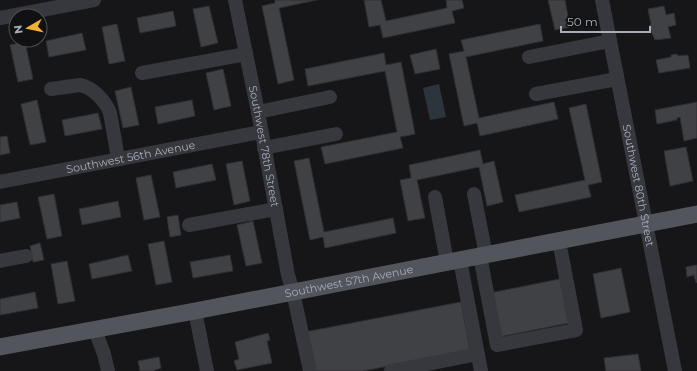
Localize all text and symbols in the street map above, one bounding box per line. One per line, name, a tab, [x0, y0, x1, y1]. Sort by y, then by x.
north arrow	[8, 8, 48, 48]
scale bar	[561, 8, 650, 34]
text: 50 m	[567, 14, 598, 29]
text: N	[11, 24, 26, 35]
street label: Southwest 78th Street	[246, 84, 282, 208]
street label: Southwest 80th Street	[620, 123, 657, 248]
street label: Southwest 56th Avenue	[65, 138, 197, 176]
street label: Southwest 57th Avenue	[283, 262, 415, 301]

